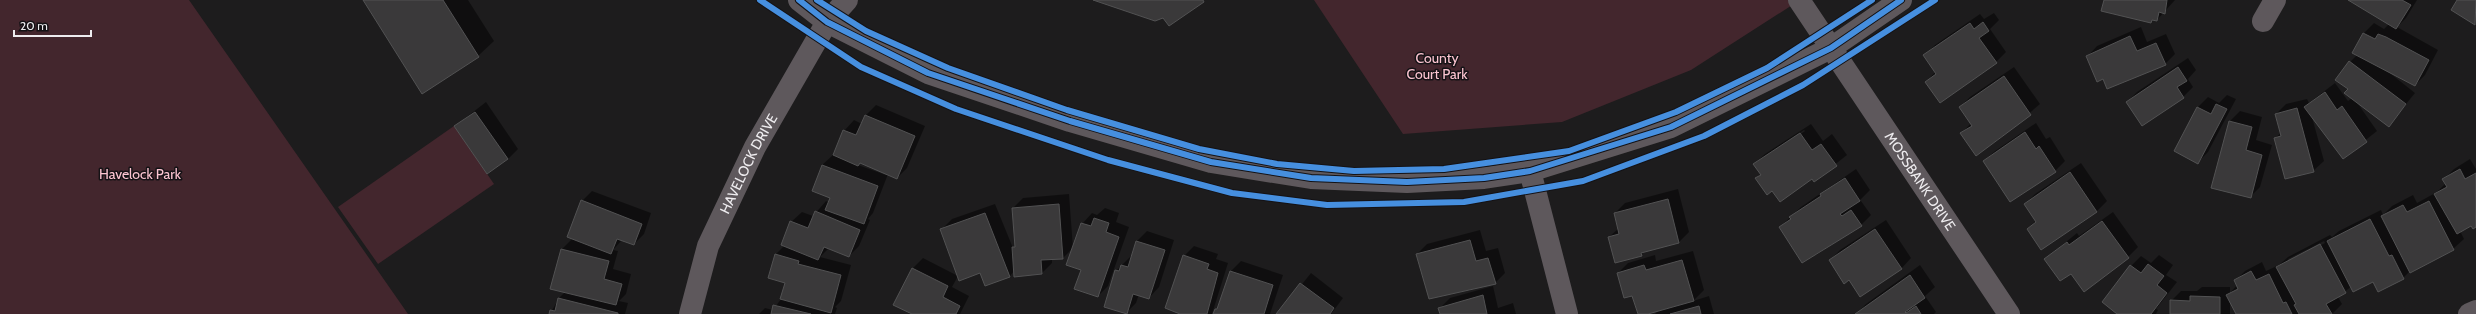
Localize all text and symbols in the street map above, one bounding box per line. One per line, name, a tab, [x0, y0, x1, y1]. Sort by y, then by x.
scale bar	[14, 12, 91, 38]
text: 20 m	[20, 18, 48, 33]
park label: County Court Park	[1407, 49, 1468, 83]
street label: HAVELOCK DRIVE	[716, 110, 781, 217]
street label: MOSSBANK DRIVE	[1881, 128, 1960, 234]
park label: Havelock Park	[99, 165, 182, 183]

